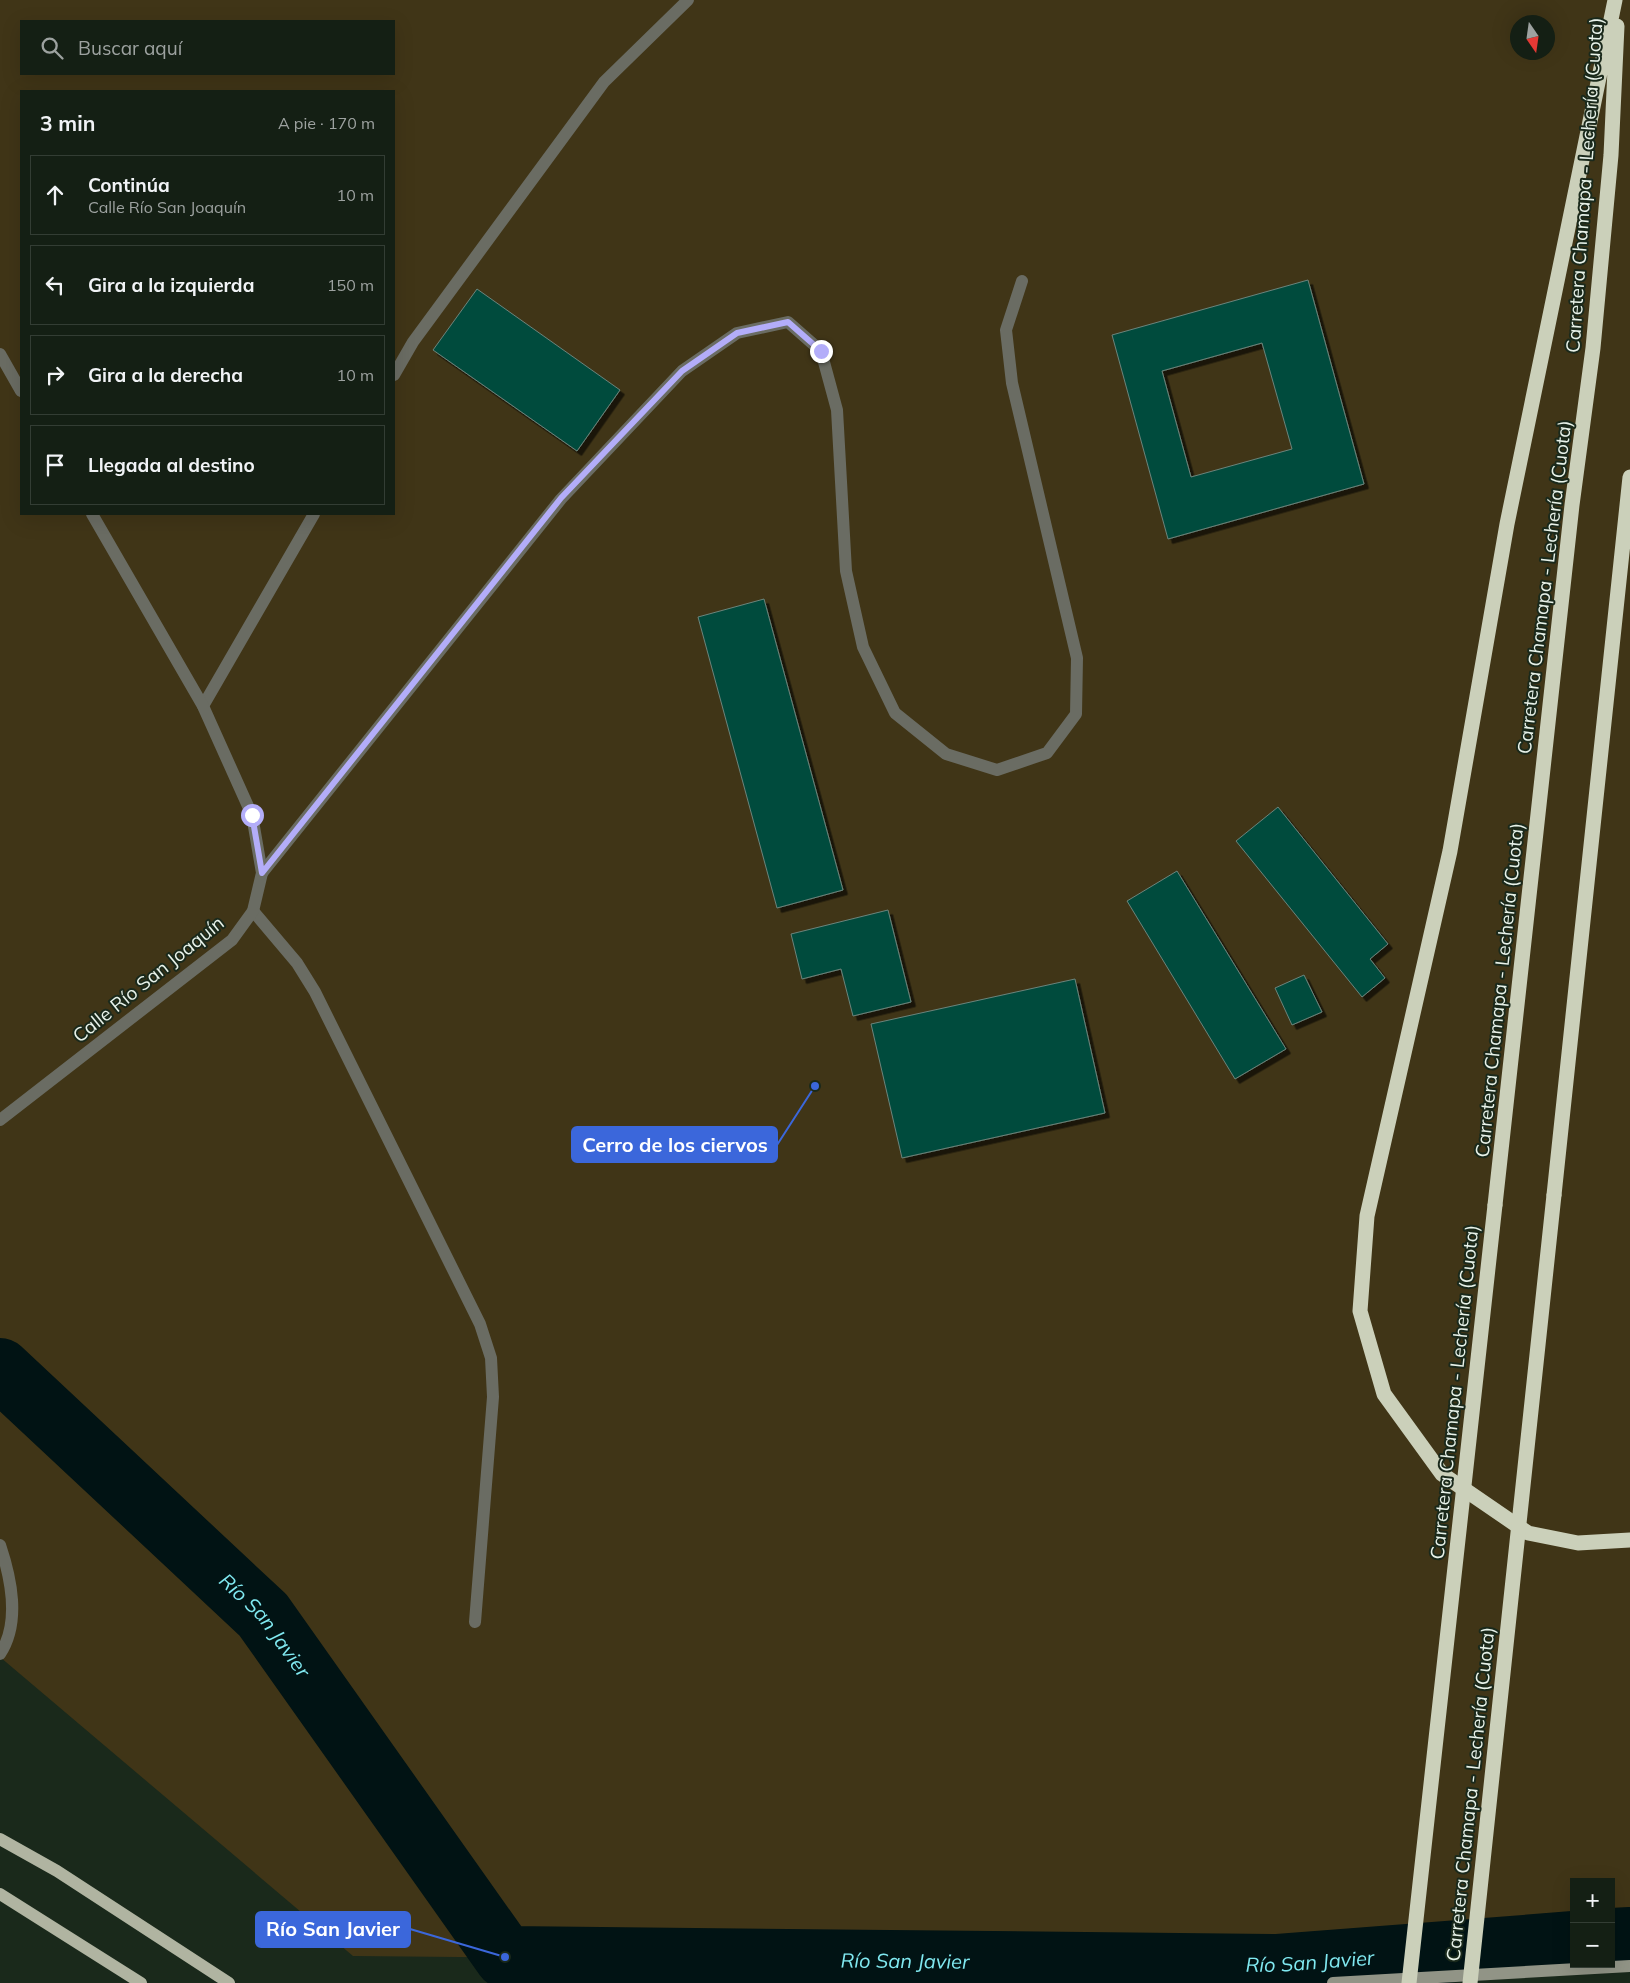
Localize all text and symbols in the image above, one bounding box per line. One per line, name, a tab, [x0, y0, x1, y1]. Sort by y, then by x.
north arrow	[1510, 15, 1555, 60]
street label: Carretera Chamapa - Lechería (Cuota)	[1560, 16, 1608, 354]
search box	[20, 20, 395, 75]
icon: search	[38, 34, 66, 62]
text: Buscar aquí	[78, 36, 182, 60]
text: 3 min	[40, 110, 95, 136]
text: A pie · 170 m	[278, 113, 375, 133]
text: Continúa	[88, 173, 170, 197]
icon: ahead	[41, 181, 69, 209]
text: 10 m	[337, 185, 374, 205]
text: Calle Río San Joaquín	[88, 197, 246, 217]
icon: left	[41, 271, 69, 299]
text: Gira a la izquierda	[88, 273, 254, 297]
text: 150 m	[327, 275, 374, 295]
route end	[810, 340, 833, 363]
icon: right	[41, 361, 69, 389]
text: Gira a la derecha	[88, 363, 243, 387]
text: 10 m	[337, 365, 374, 385]
street label: Carretera Chamapa - Lechería (Cuota)	[1512, 419, 1576, 755]
icon: arrive	[41, 451, 69, 479]
text: Llegada al destino	[88, 453, 255, 477]
route start	[241, 804, 264, 827]
street label: Carretera Chamapa - Lechería (Cuota)	[1469, 822, 1529, 1158]
street label: Calle Río San Joaquín	[67, 911, 229, 1047]
callout: Cerro de los ciervos	[572, 1127, 777, 1162]
text: Cerro de los ciervos	[582, 1132, 768, 1157]
street label: Carretera Chamapa - Lechería (Cuota)	[1424, 1224, 1484, 1560]
water label: Río San Javier	[214, 1568, 316, 1682]
street label: Carretera Chamapa - Lechería (Cuota)	[1440, 1626, 1500, 1962]
map controls	[1570, 1878, 1615, 1968]
button: +	[1570, 1878, 1615, 1923]
callout: Río San Javier	[256, 1912, 410, 1947]
text: Río San Javier	[266, 1916, 400, 1941]
button: −	[1570, 1923, 1615, 1968]
water label: Río San Javier	[1245, 1945, 1376, 1977]
water label: Río San Javier	[840, 1947, 970, 1974]

